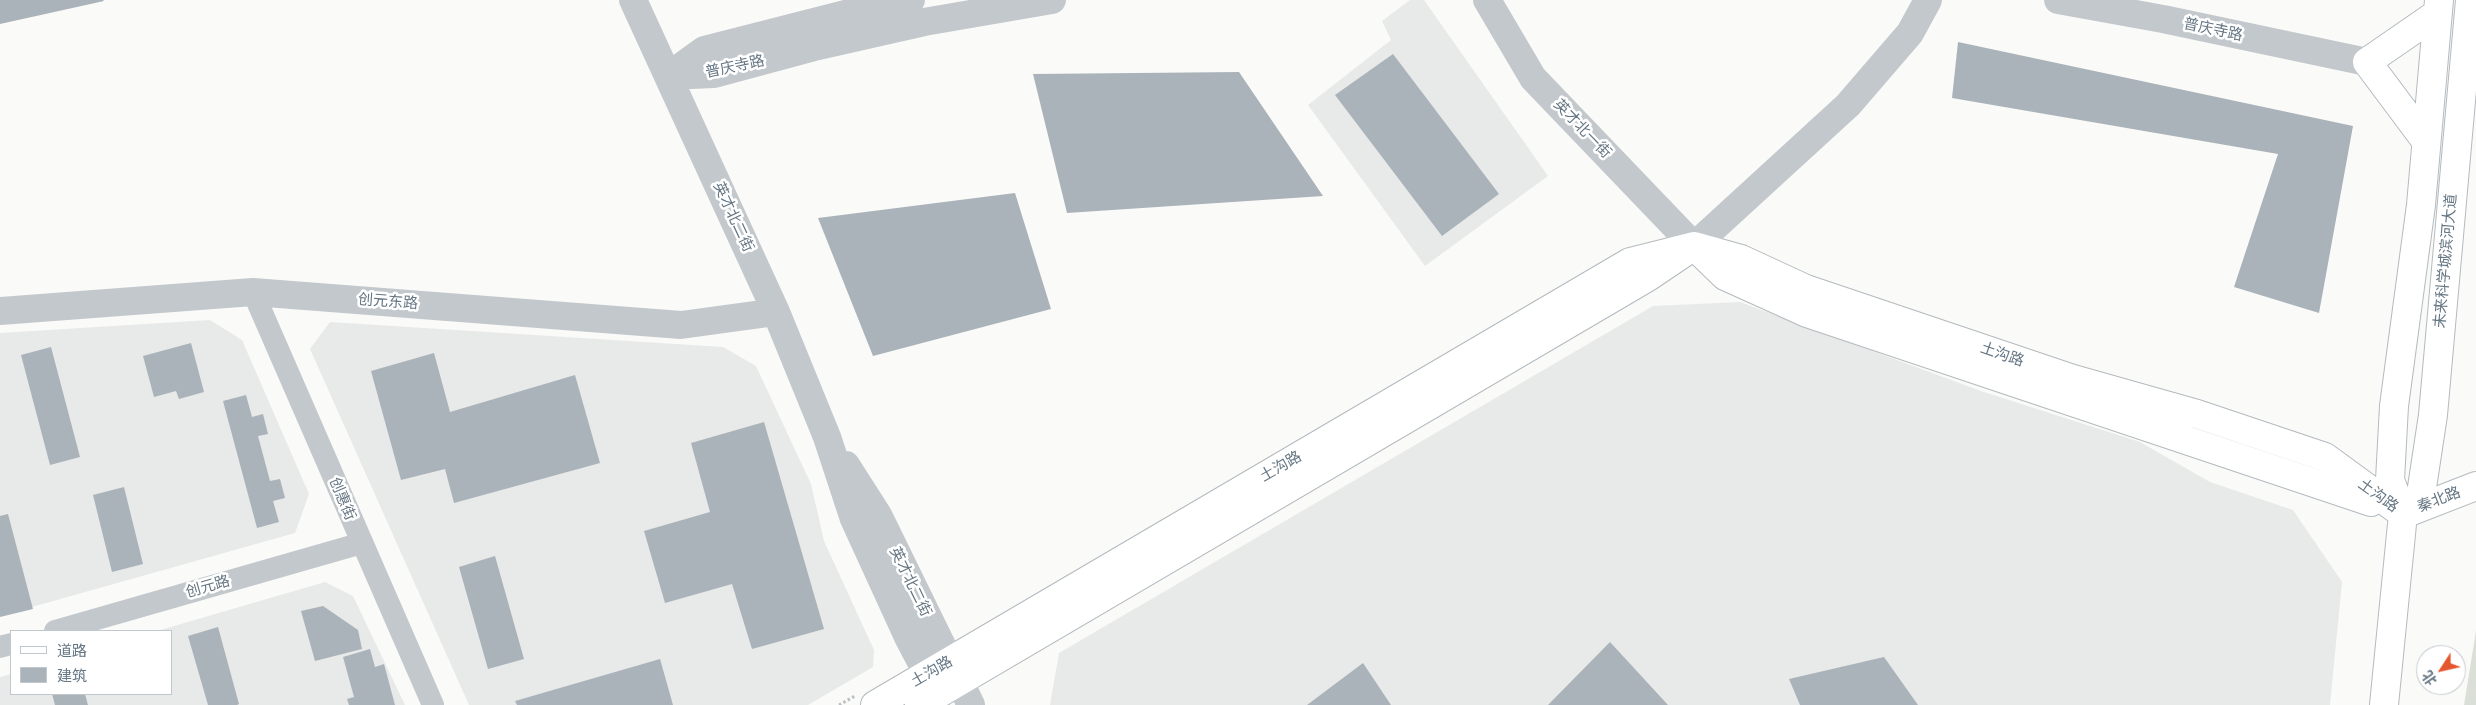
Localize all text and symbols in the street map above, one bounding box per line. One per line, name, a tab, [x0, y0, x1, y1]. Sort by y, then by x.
street label: 普庆寺路	[2182, 15, 2244, 45]
street label: 普庆寺路	[704, 52, 766, 82]
street label: 英才北一街	[1549, 96, 1615, 162]
street label: 英才北二街	[709, 179, 757, 255]
street label: 未来科学城滨河大道	[2431, 193, 2461, 329]
street label: 创元东路	[357, 291, 419, 313]
street label: 土沟路	[1978, 339, 2026, 371]
street label: 土沟路	[1257, 448, 1305, 486]
street label: 创惠街	[325, 475, 359, 523]
street label: 土沟路	[2355, 475, 2401, 517]
street label: 秦北路	[2415, 484, 2463, 516]
street label: 英才北二街	[885, 544, 935, 620]
street label: 创元路	[184, 572, 232, 602]
legend	[10, 630, 172, 695]
text: 道路	[57, 642, 87, 659]
north arrow	[2416, 645, 2466, 695]
street label: 土沟路	[908, 653, 956, 691]
text: 建筑	[57, 667, 87, 684]
text: 北	[2419, 668, 2440, 688]

